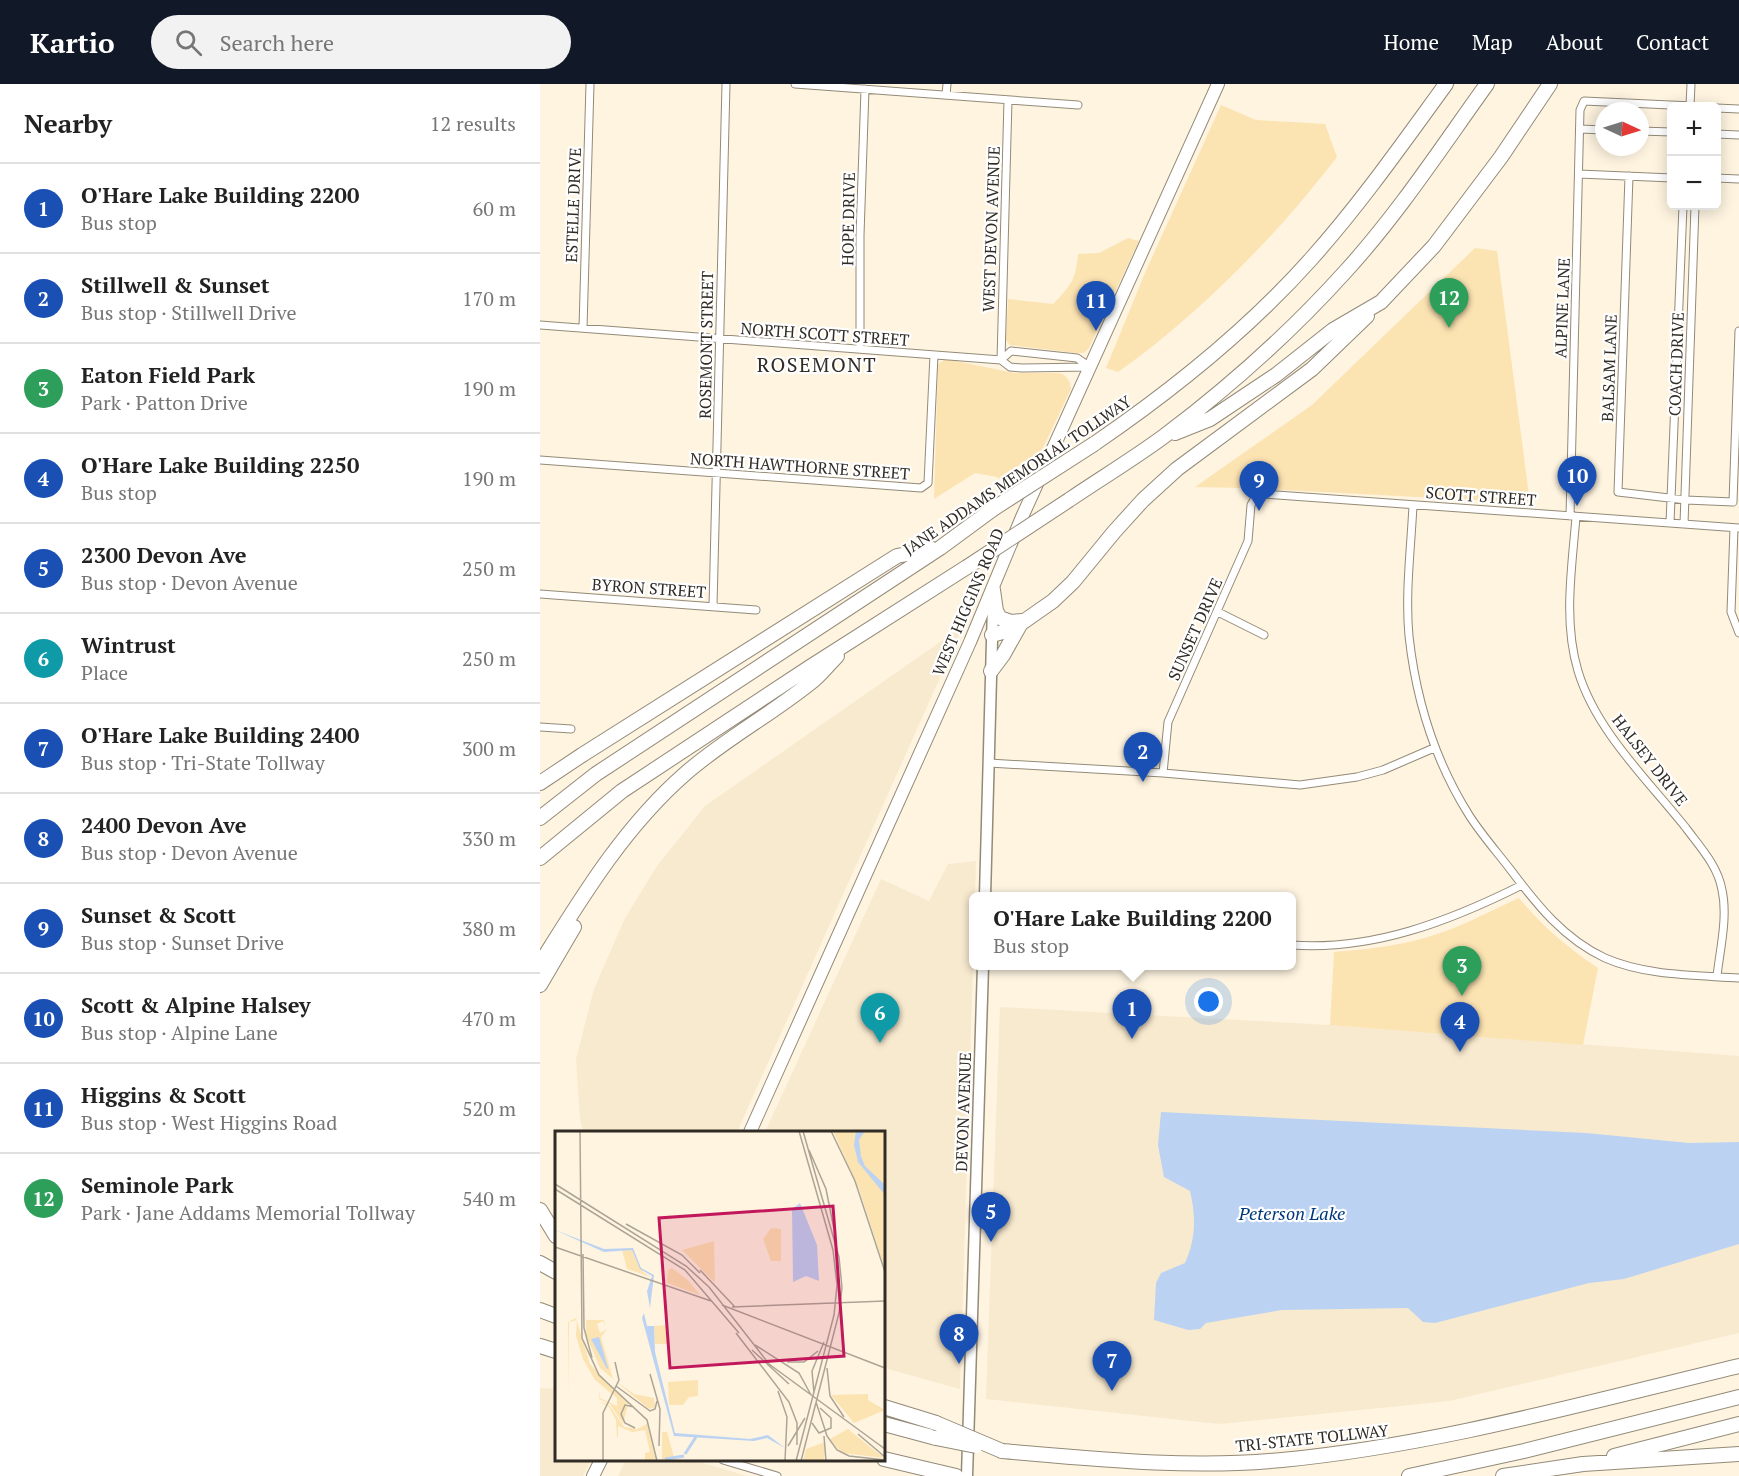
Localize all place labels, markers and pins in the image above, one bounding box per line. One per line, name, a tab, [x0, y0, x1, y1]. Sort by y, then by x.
pin: 12	[1430, 278, 1468, 328]
pin: 11	[1076, 282, 1116, 331]
pin: 10	[1558, 456, 1596, 506]
pin: 9	[1240, 462, 1278, 511]
pin: 2	[1124, 732, 1162, 782]
pin: 3	[1442, 946, 1482, 996]
pin: 1	[1112, 990, 1152, 1039]
pin: 6	[860, 994, 900, 1043]
pin: 4	[1440, 1002, 1480, 1052]
pin: 5	[972, 1192, 1010, 1242]
pin: 8	[940, 1314, 978, 1364]
pin: 7	[1092, 1342, 1132, 1391]

